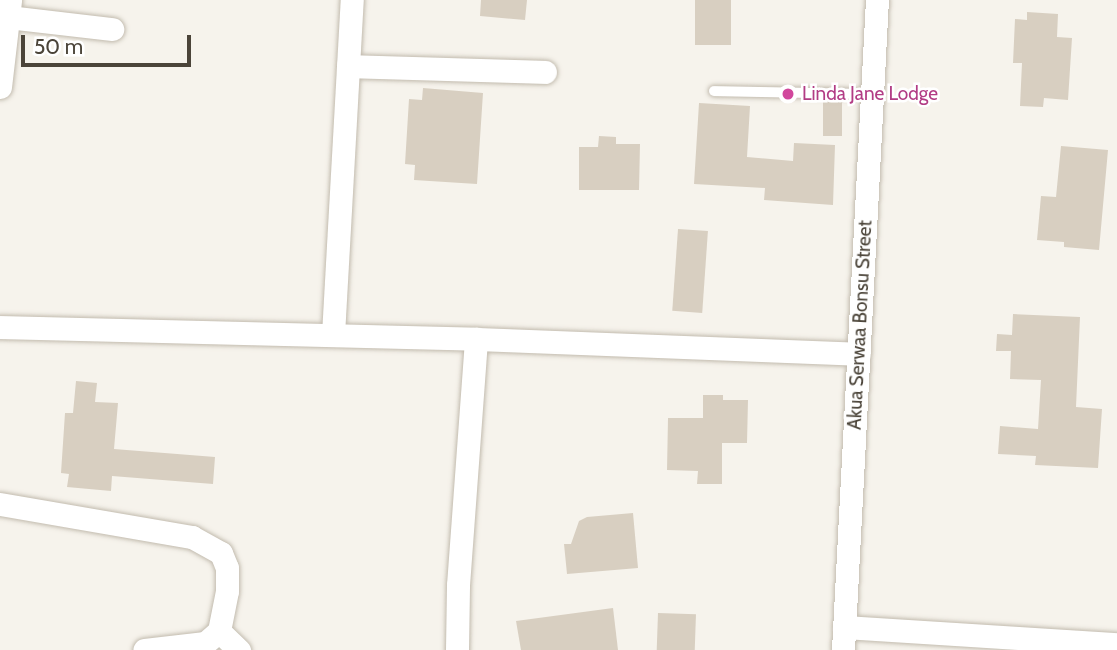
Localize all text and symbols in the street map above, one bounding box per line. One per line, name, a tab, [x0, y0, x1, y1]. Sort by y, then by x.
scale bar	[24, 21, 194, 65]
text: 50 m	[34, 34, 83, 59]
place label: Linda Jane Lodge	[802, 83, 938, 105]
marker: Linda Jane Lodge	[780, 86, 796, 102]
street label: Akua Serwaa Bonsu Street	[843, 220, 877, 430]

